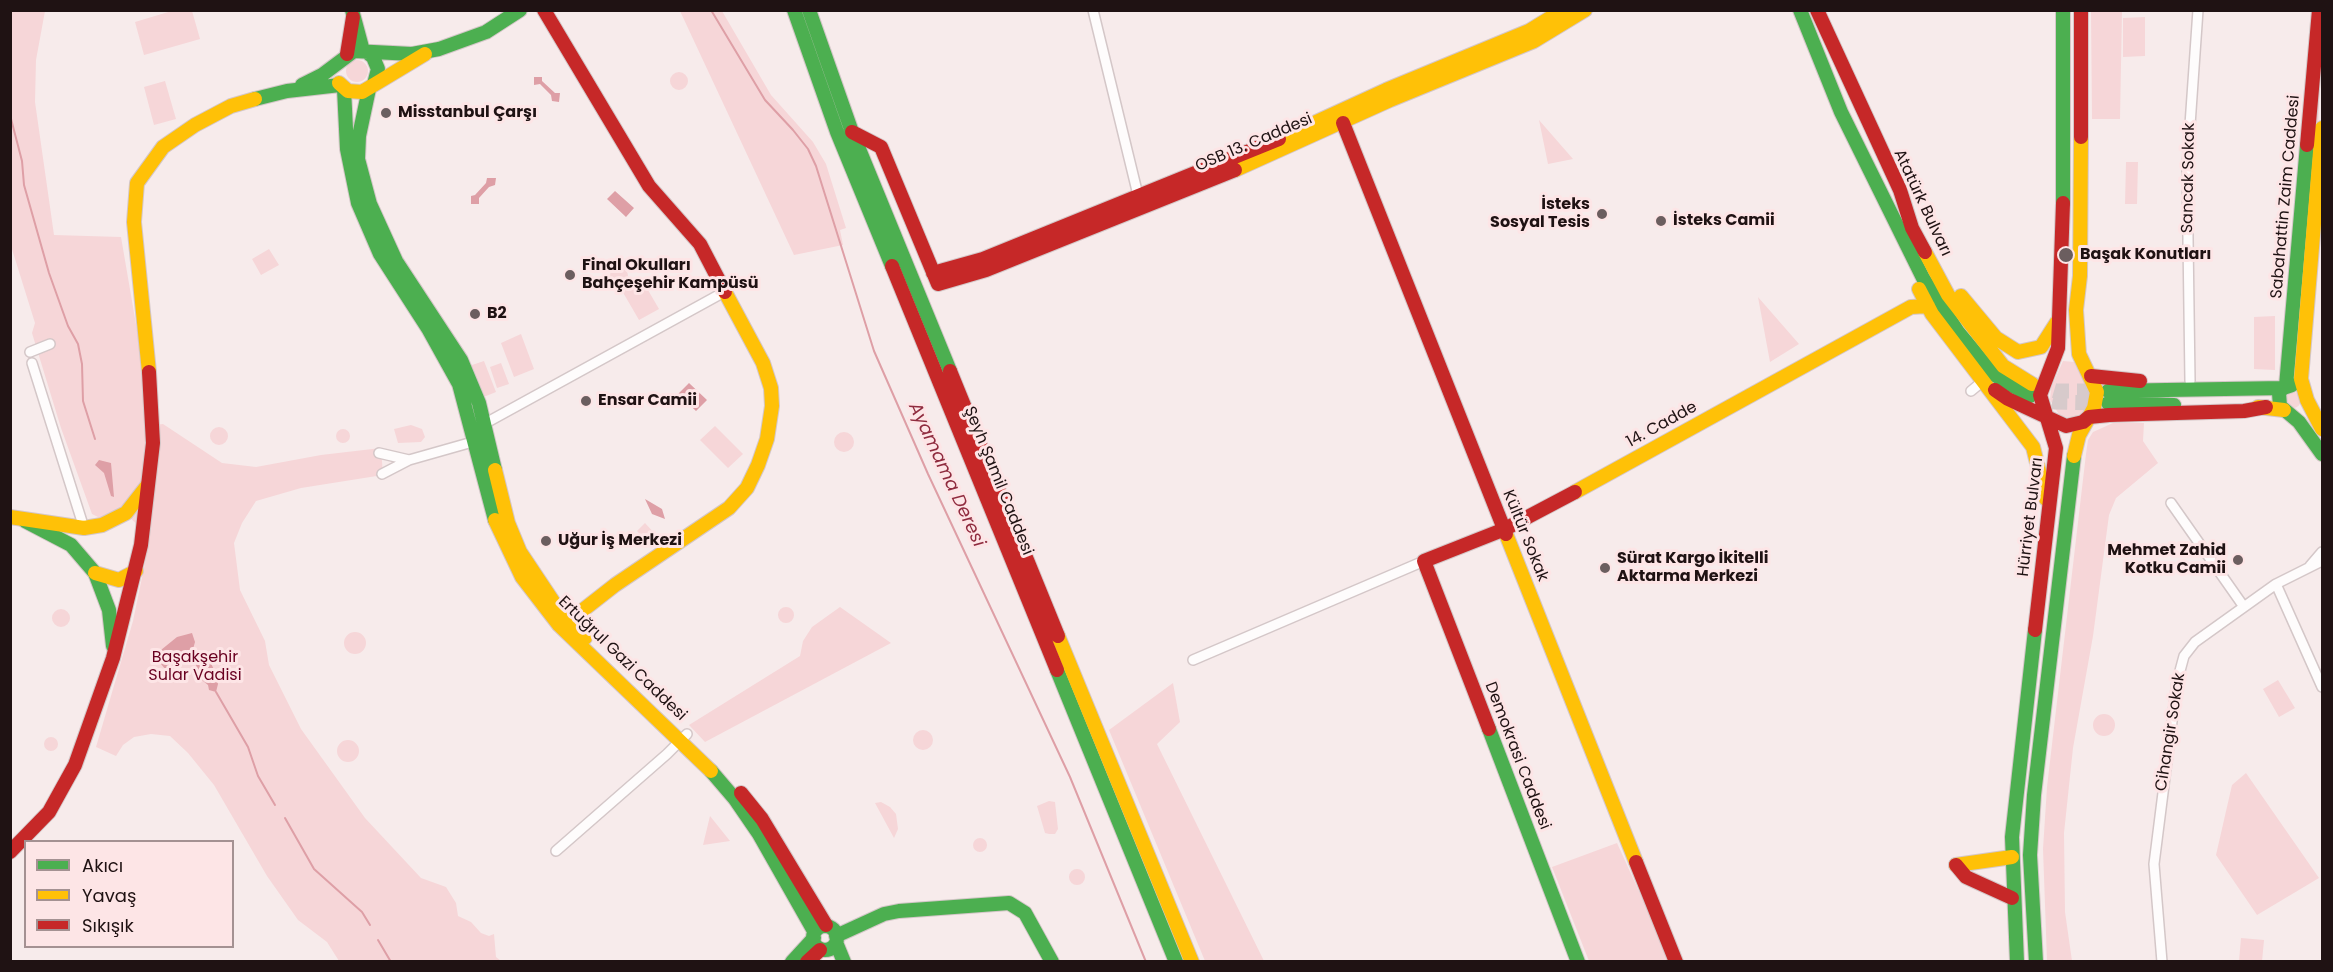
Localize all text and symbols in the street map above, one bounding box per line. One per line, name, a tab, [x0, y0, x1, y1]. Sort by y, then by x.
street label: Sabahattin Zaim Caddesi	[2268, 94, 2304, 300]
place label: Misstanbul Çarşı	[398, 103, 537, 123]
marker: Misstanbul Çarşı	[379, 106, 393, 120]
street label: OSB 13. Caddesi	[1193, 110, 1315, 176]
street label: Sancak Sokak	[2178, 123, 2200, 233]
street label: Atatürk Bulvarı	[1889, 147, 1955, 259]
place label: İsteks Sosyal Tesis	[1490, 195, 1590, 233]
marker: İsteks Sosyal Tesis	[1595, 207, 1609, 221]
place label: İsteks Camii	[1673, 211, 1775, 231]
marker: İsteks Camii	[1654, 214, 1668, 228]
place label: Başak Konutları	[2080, 245, 2211, 265]
marker: Başak Konutları	[2057, 246, 2075, 264]
place label: Final Okulları Bahçeşehir Kampüsü	[582, 256, 759, 294]
marker: Final Okulları Bahçeşehir Kampüsü	[563, 268, 577, 282]
place label: B2	[487, 304, 507, 324]
marker: B2	[468, 307, 482, 321]
place label: Ensar Camii	[598, 391, 697, 411]
marker: Ensar Camii	[579, 394, 593, 408]
street label: 14. Cadde	[1623, 398, 1701, 452]
water label: Ayamama Deresi	[903, 399, 989, 551]
street label: Şeyh Şamil Caddesi	[959, 404, 1037, 558]
street label: Hürriyet Bulvarı	[2014, 456, 2048, 578]
street label: Kültür Sokak	[1498, 487, 1552, 585]
place label: Uğur İş Merkezi	[558, 531, 682, 551]
marker: Uğur İş Merkezi	[539, 534, 553, 548]
place label: Mehmet Zahid Kotku Camii	[2107, 541, 2226, 579]
place label: Sürat Kargo İkitelli Aktarma Merkezi	[1617, 549, 1768, 587]
marker: Mehmet Zahid Kotku Camii	[2231, 553, 2245, 567]
marker: Sürat Kargo İkitelli Aktarma Merkezi	[1598, 561, 1612, 575]
street label: Ertuğrul Gazi Caddesi	[554, 593, 690, 725]
park label: Başakşehir Sular Vadisi	[148, 648, 242, 686]
street label: Cihangir Sokak	[2152, 671, 2190, 793]
street label: Demokrasi Caddesi	[1480, 679, 1554, 833]
legend	[24, 840, 234, 948]
text: Akıcı	[82, 853, 123, 878]
text: Yavaş	[82, 883, 136, 908]
text: Sıkışık	[82, 913, 134, 938]

